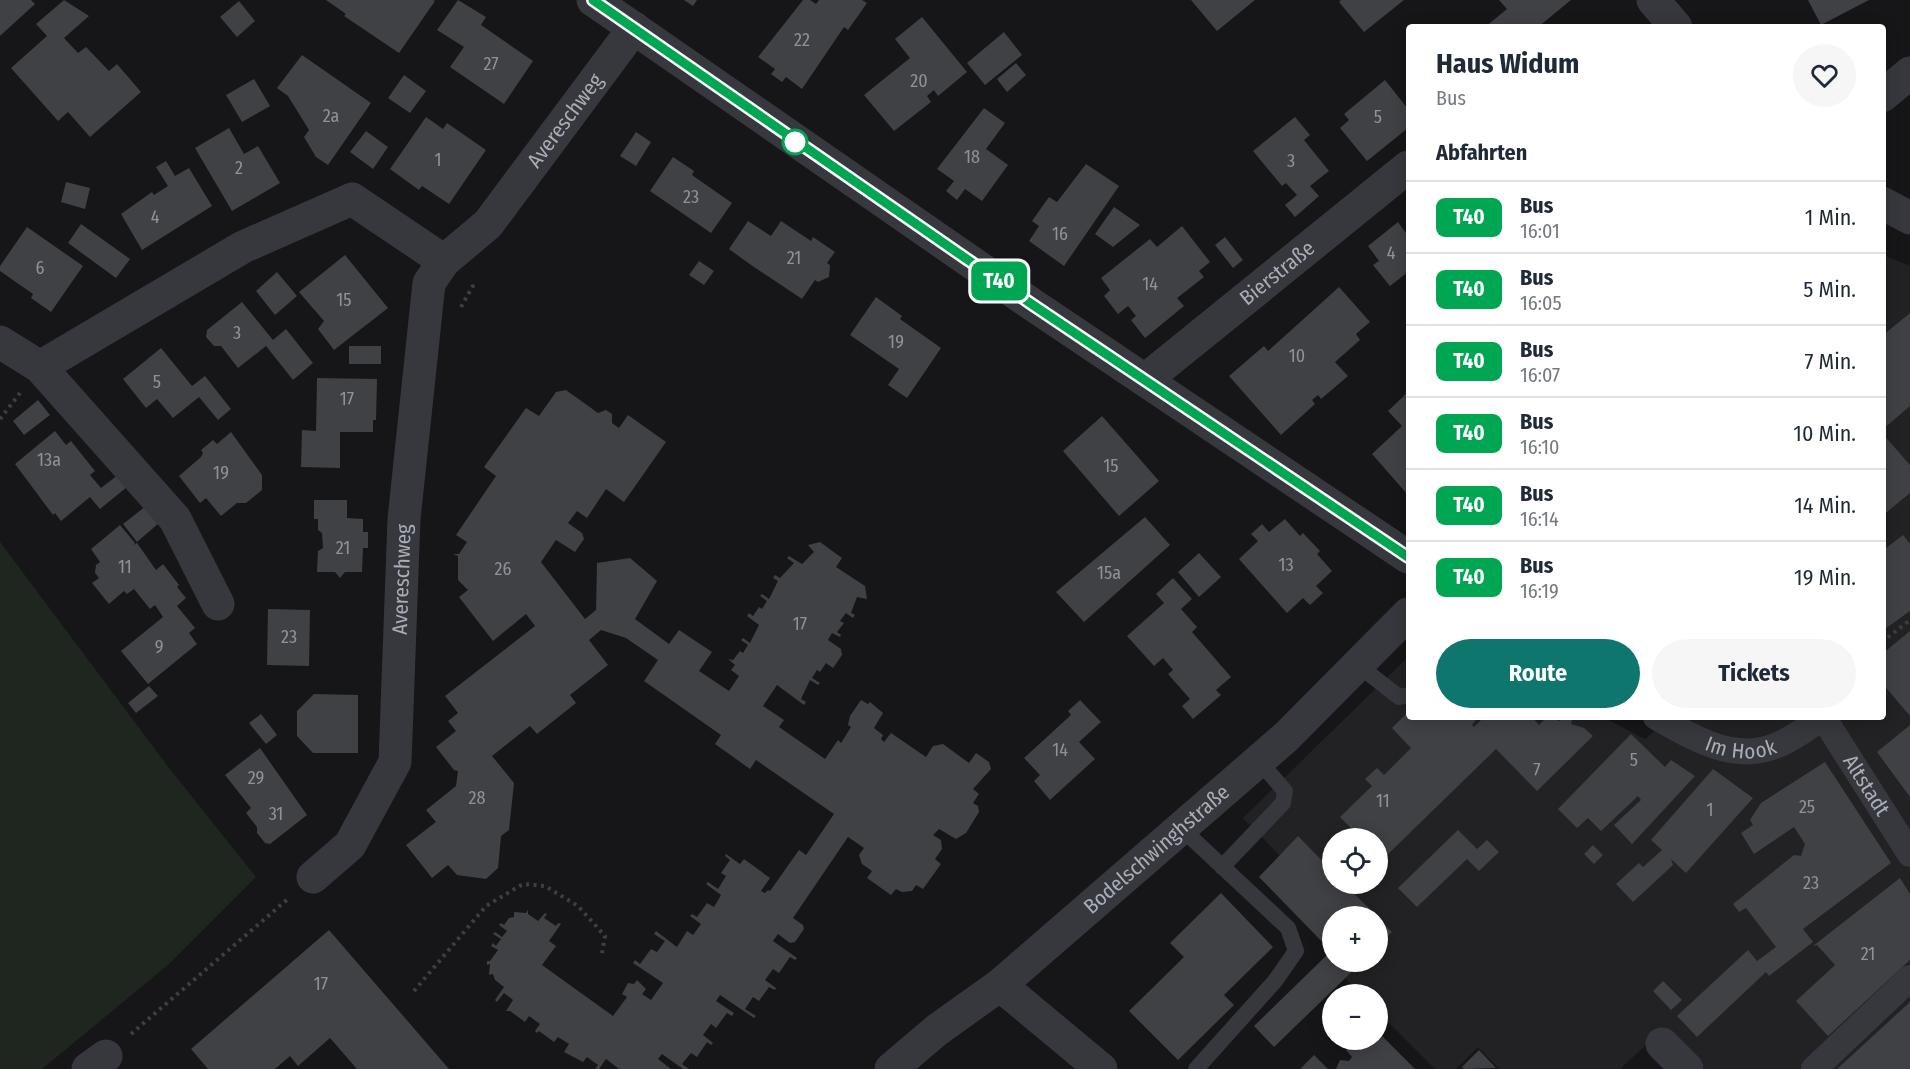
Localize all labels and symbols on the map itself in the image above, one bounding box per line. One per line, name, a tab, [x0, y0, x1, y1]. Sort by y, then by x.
house number: 22	[794, 29, 810, 51]
house number: 27	[483, 53, 499, 75]
street label: Avereschweg	[522, 68, 609, 173]
house number: 20	[910, 70, 928, 92]
house number: 2a	[323, 105, 339, 127]
house number: 5	[1374, 106, 1382, 128]
unlabelled marker	[782, 129, 808, 155]
house number: 18	[964, 146, 980, 168]
house number: 1	[434, 149, 442, 171]
house number: 3	[1287, 150, 1295, 172]
house number: 2	[235, 157, 243, 179]
house number: 23	[683, 186, 699, 208]
house number: 4	[151, 206, 160, 228]
house number: 16	[1052, 223, 1068, 245]
street label: Bierstraße	[1234, 235, 1320, 311]
house number: 4	[1387, 242, 1396, 264]
house number: 21	[787, 247, 801, 269]
house number: 6	[36, 257, 45, 279]
line badge: T40	[964, 262, 1034, 300]
house number: 14	[1142, 273, 1158, 295]
house number: 15	[336, 289, 352, 311]
house number: 3	[233, 322, 241, 344]
house number: 19	[888, 331, 904, 353]
house number: 10	[1289, 345, 1305, 367]
house number: 5	[153, 371, 161, 393]
house number: 17	[340, 388, 354, 410]
house number: 13a	[37, 449, 61, 471]
house number: 15	[1103, 455, 1119, 477]
house number: 19	[213, 462, 229, 484]
street label: Avereschweg	[387, 523, 417, 635]
house number: 21	[336, 537, 350, 559]
house number: 13	[1278, 554, 1294, 576]
house number: 11	[118, 556, 132, 578]
house number: 26	[495, 558, 512, 580]
house number: 15a	[1097, 562, 1121, 584]
house number: 17	[793, 613, 807, 635]
house number: 23	[281, 626, 297, 648]
house number: 9	[155, 636, 163, 658]
street label: Im Hook	[1702, 731, 1780, 765]
house number: 14	[1052, 739, 1068, 761]
house number: 5	[1630, 749, 1638, 771]
street label: Altstadt	[1837, 750, 1896, 821]
house number: 7	[1533, 759, 1541, 781]
house number: 29	[248, 767, 264, 789]
street label: Bodelschwinghstraße	[1078, 779, 1235, 919]
house number: 28	[469, 787, 485, 809]
house number: 11	[1376, 790, 1390, 812]
house number: 25	[1799, 796, 1815, 818]
house number: 1	[1706, 799, 1714, 821]
house number: 31	[269, 803, 283, 825]
house number: 23	[1803, 872, 1819, 894]
house number: 21	[1861, 943, 1875, 965]
house number: 17	[314, 973, 328, 995]

